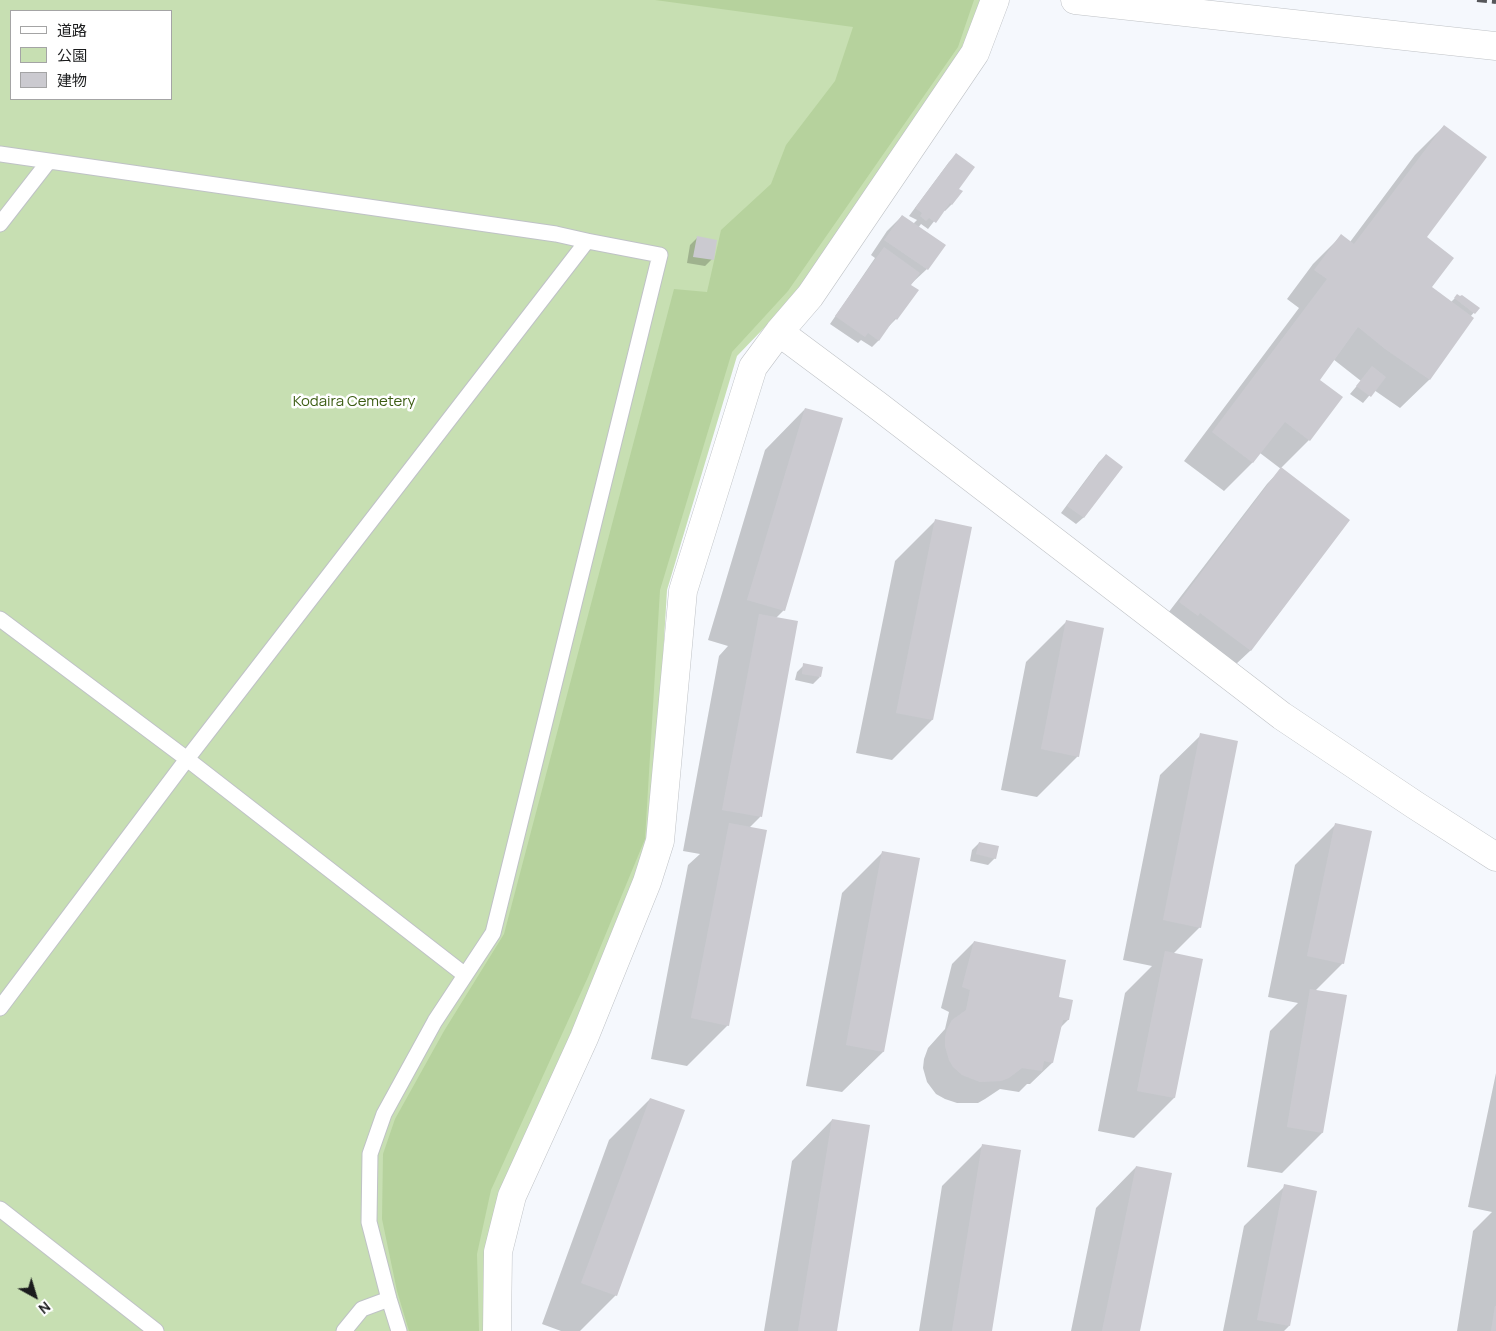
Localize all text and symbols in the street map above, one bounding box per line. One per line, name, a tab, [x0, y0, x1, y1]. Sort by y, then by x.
legend	[10, 10, 172, 100]
text: 道路	[57, 20, 87, 41]
text: 公園	[57, 45, 87, 66]
text: 建物	[57, 70, 87, 91]
park label: Kodaira Cemetery	[293, 393, 415, 411]
north arrow	[10, 1271, 60, 1321]
text: N	[35, 1297, 55, 1319]

